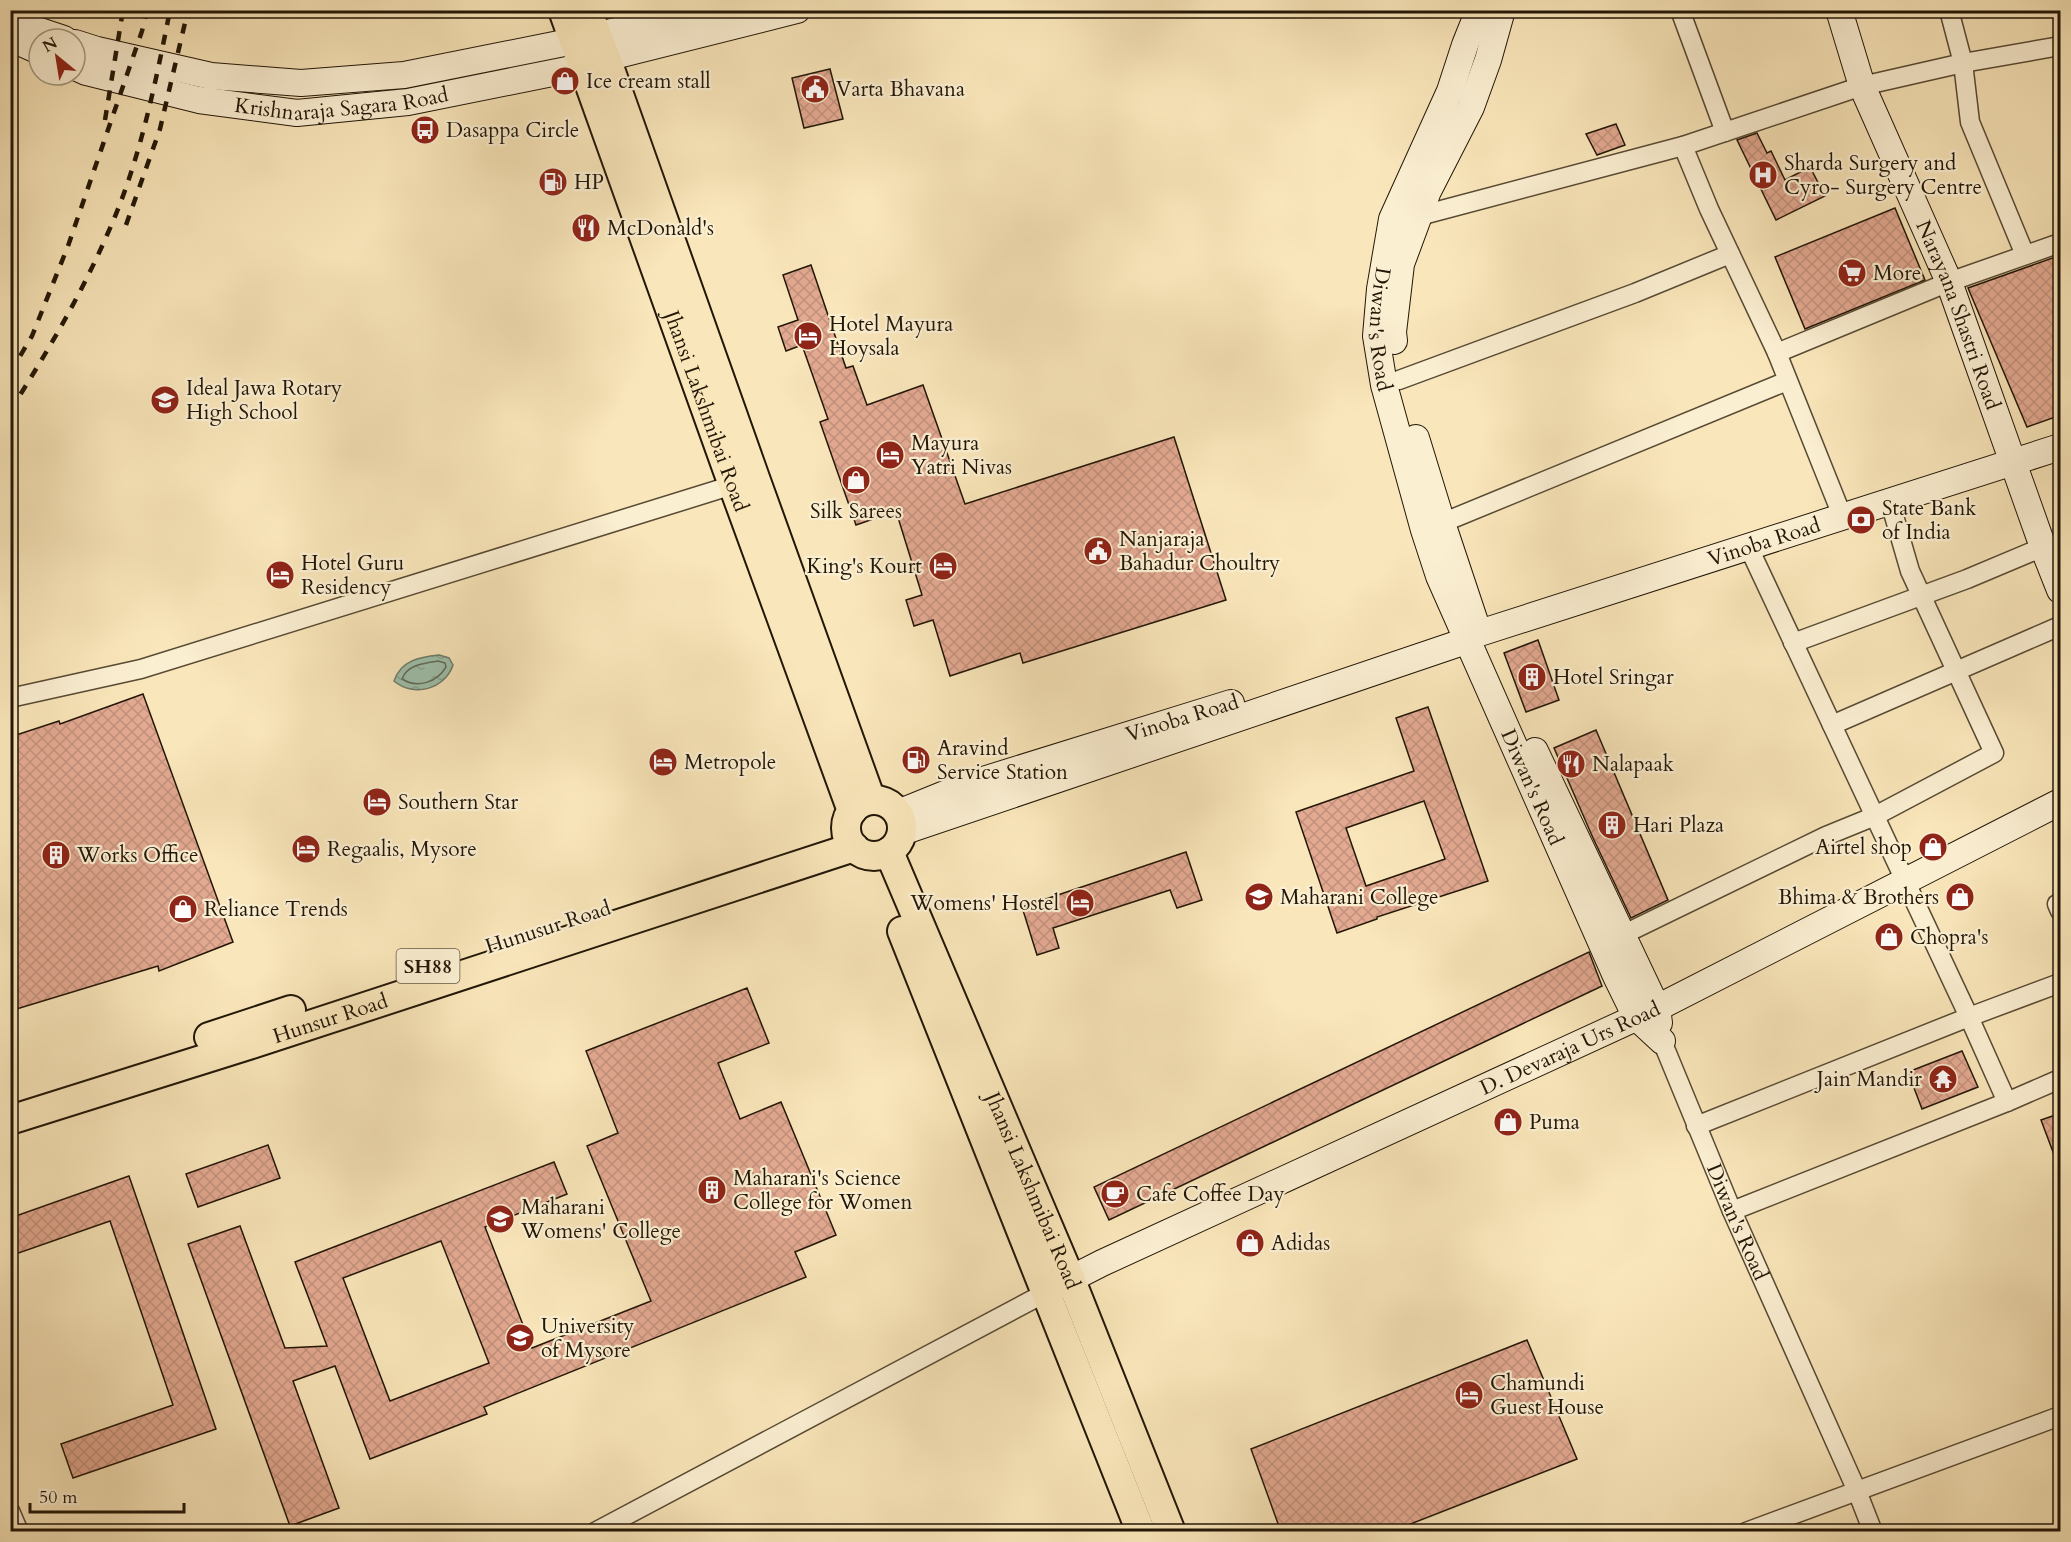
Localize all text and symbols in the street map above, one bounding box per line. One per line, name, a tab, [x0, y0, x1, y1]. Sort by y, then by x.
north arrow	[27, 27, 87, 87]
text: N	[38, 32, 62, 58]
shop icon: Ice cream stall	[549, 65, 581, 97]
place label: Ice cream stall	[586, 67, 711, 96]
public building icon: Varta Bhavana	[799, 73, 831, 105]
place label: Varta Bhavana	[836, 75, 965, 104]
street label: Krishnaraja Sagara Road	[233, 80, 451, 128]
bus stop icon: Dasappa Circle	[409, 114, 441, 146]
place label: Dasappa Circle	[446, 116, 579, 145]
place label: Sharda Surgery and Cyro- Surgery Centre	[1784, 149, 1982, 202]
hospital icon: Sharda Surgery and Cyro- Surgery Centre	[1747, 159, 1779, 191]
fuel station icon: HP	[537, 166, 569, 198]
place label: HP	[574, 168, 604, 197]
restaurant icon: McDonald's	[570, 212, 602, 244]
place label: McDonald's	[607, 214, 714, 243]
street label: Narayana Shastri Road	[1908, 216, 2007, 414]
supermarket icon: More	[1836, 257, 1868, 289]
place label: More	[1873, 259, 1921, 288]
street label: Diwan's Road	[1361, 265, 1399, 395]
street label: Jhansi Lakshmibai Road	[656, 304, 756, 516]
place label: Hotel Mayura Hoysala	[829, 310, 953, 363]
hotel icon: Hotel Mayura Hoysala	[792, 320, 824, 352]
place label: Ideal Jawa Rotary High School	[186, 374, 342, 427]
school or university icon: Ideal Jawa Rotary High School	[149, 384, 181, 416]
place label: Mayura Yatri Nivas	[911, 429, 1012, 482]
hotel icon: Mayura Yatri Nivas	[874, 439, 906, 471]
shop icon: Silk Sarees	[840, 464, 872, 496]
place label: State Bank of India	[1882, 494, 1977, 547]
place label: Silk Sarees	[810, 497, 902, 526]
bank icon: State Bank of India	[1845, 504, 1877, 536]
street label: Vinoba Road	[1704, 511, 1824, 574]
place label: Nanjaraja Bahadur Choultry	[1119, 525, 1280, 578]
public building icon: Nanjaraja Bahadur Choultry	[1082, 535, 1114, 567]
place label: Hotel Guru Residency	[301, 549, 404, 602]
hotel icon: King's Kourt	[927, 550, 959, 582]
place label: King's Kourt	[807, 552, 922, 581]
hotel icon: Hotel Guru Residency	[264, 559, 296, 591]
building icon: Hotel Sringar	[1516, 661, 1548, 693]
place label: Hotel Sringar	[1553, 663, 1674, 692]
street label: Vinoba Road	[1122, 688, 1242, 749]
street label: Diwan's Road	[1493, 724, 1570, 850]
place label: Aravind Service Station	[937, 734, 1068, 787]
fuel station icon: Aravind Service Station	[900, 744, 932, 776]
hotel icon: Metropole	[647, 746, 679, 778]
place label: Metropole	[684, 748, 776, 777]
restaurant icon: Nalapaak	[1555, 748, 1587, 780]
place label: Nalapaak	[1592, 750, 1675, 779]
hotel icon: Southern Star	[361, 786, 393, 818]
place label: Southern Star	[398, 788, 519, 817]
building icon: Hari Plaza	[1596, 809, 1628, 841]
place label: Hari Plaza	[1633, 811, 1724, 840]
shop icon: Airtel shop	[1917, 831, 1949, 863]
hotel icon: Regaalis, Mysore	[290, 833, 322, 865]
place label: Airtel shop	[1815, 833, 1912, 862]
place label: Regaalis, Mysore	[327, 835, 477, 864]
building icon: Works Office	[40, 839, 72, 871]
place label: Works Office	[76, 841, 199, 870]
school or university icon: Maharani College	[1243, 881, 1275, 913]
shop icon: Bhima & Brothers	[1944, 881, 1976, 913]
place label: Maharani College	[1280, 883, 1439, 912]
place label: Bhima & Brothers	[1778, 883, 1939, 912]
hotel icon: Womens' Hostel	[1064, 887, 1096, 919]
place label: Womens' Hostel	[909, 889, 1059, 918]
shop icon: Reliance Trends	[167, 893, 199, 925]
street label: Hunusur Road	[482, 894, 615, 961]
place label: Reliance Trends	[204, 895, 348, 924]
shop icon: Chopra's	[1873, 921, 1905, 953]
place label: Chopra's	[1910, 923, 1989, 952]
road number: SH88	[396, 949, 460, 983]
street label: Hunsur Road	[269, 987, 392, 1051]
street label: D. Devaraja Urs Road	[1475, 994, 1665, 1102]
temple icon: Jain Mandir	[1927, 1063, 1959, 1095]
place label: Jain Mandir	[1814, 1065, 1922, 1094]
street label: Jhansi Lakshmibai Road	[977, 1085, 1087, 1294]
shop icon: Puma	[1492, 1106, 1524, 1138]
place label: Puma	[1529, 1108, 1580, 1137]
street label: Diwan's Road	[1699, 1159, 1775, 1285]
place label: Maharani's Science College for Women	[733, 1164, 912, 1217]
building icon: Maharani's Science College for Women	[696, 1174, 728, 1206]
cafe icon: Cafe Coffee Day	[1099, 1178, 1131, 1210]
place label: Cafe Coffee Day	[1136, 1180, 1285, 1209]
place label: Maharani Womens' College	[520, 1193, 681, 1246]
school or university icon: Maharani Womens' College	[484, 1203, 516, 1235]
shop icon: Adidas	[1234, 1227, 1266, 1259]
place label: Adidas	[1271, 1229, 1330, 1258]
place label: University of Mysore	[541, 1312, 634, 1365]
school or university icon: University of Mysore	[504, 1322, 536, 1354]
place label: Chamundi Guest House	[1490, 1369, 1604, 1422]
hotel icon: Chamundi Guest House	[1453, 1379, 1485, 1411]
scale bar	[30, 1476, 184, 1514]
text: 50 m	[39, 1485, 78, 1510]

